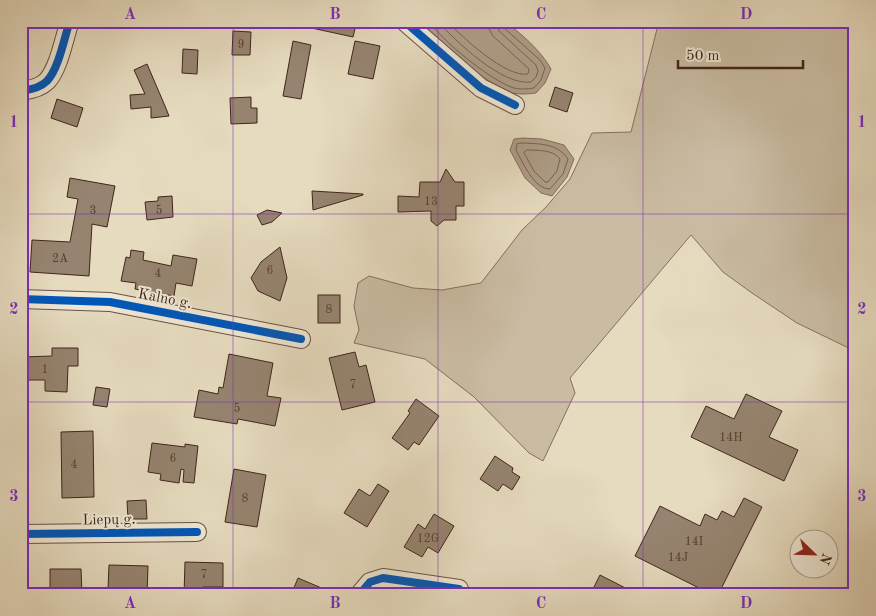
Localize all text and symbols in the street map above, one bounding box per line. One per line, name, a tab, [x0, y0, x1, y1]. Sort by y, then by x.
text: A	[124, 7, 136, 23]
text: B	[329, 7, 341, 23]
text: C	[536, 7, 546, 23]
text: D	[740, 7, 752, 23]
scale bar	[678, 38, 804, 70]
house number: 9	[238, 39, 244, 51]
text: 50 m	[686, 49, 720, 64]
text: 1	[9, 115, 19, 131]
text: 1	[857, 115, 867, 131]
house number: 13	[424, 196, 438, 208]
house number: 5	[156, 204, 163, 217]
house number: 3	[90, 205, 96, 217]
house number: 2A	[52, 253, 68, 265]
house number: 6	[267, 265, 274, 277]
house number: 4	[155, 268, 162, 280]
street label: Kalno g.	[136, 287, 193, 312]
text: 2	[9, 302, 19, 318]
text: 2	[857, 302, 867, 318]
house number: 8	[326, 304, 333, 316]
house number: 1	[42, 364, 48, 376]
house number: 7	[350, 379, 356, 391]
house number: 5	[234, 402, 241, 415]
house number: 14H	[719, 432, 743, 444]
house number: 6	[170, 453, 177, 465]
house number: 4	[71, 459, 78, 471]
text: 3	[9, 489, 19, 505]
text: 3	[857, 489, 867, 505]
house number: 8	[242, 493, 249, 505]
street label: Liepų g.	[82, 513, 136, 528]
north arrow	[788, 528, 838, 578]
house number: 12G	[417, 533, 440, 545]
house number: 14I	[685, 536, 704, 548]
text: N	[816, 551, 834, 567]
house number: 14J	[668, 552, 689, 564]
house number: 7	[201, 569, 207, 581]
text: A	[124, 596, 136, 612]
text: B	[329, 596, 341, 612]
text: C	[536, 596, 546, 612]
text: D	[740, 596, 752, 612]

